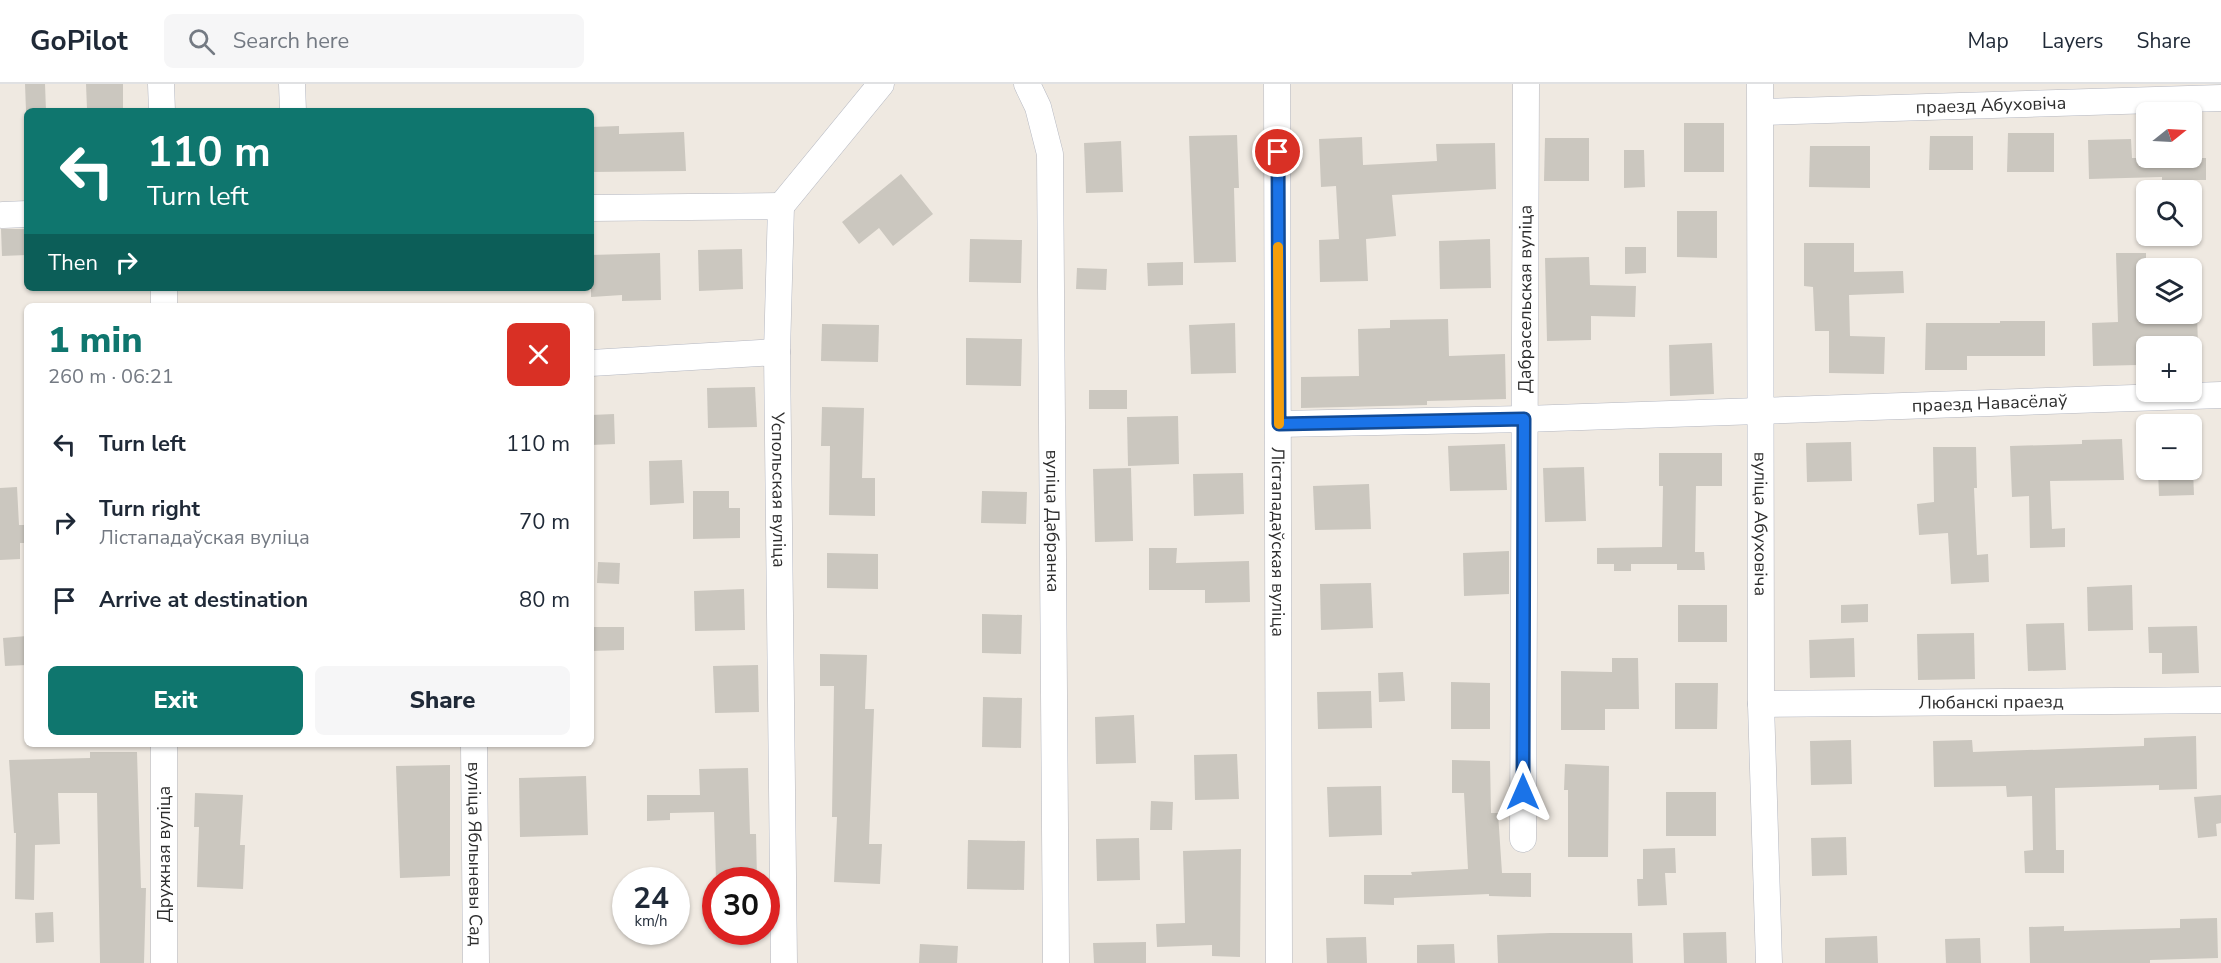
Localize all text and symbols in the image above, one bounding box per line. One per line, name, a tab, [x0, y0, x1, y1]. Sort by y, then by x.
search box	[164, 14, 584, 68]
text: GoPilot	[30, 22, 128, 60]
icon: search	[185, 25, 218, 58]
text: Search here	[233, 26, 349, 56]
text: Map	[1967, 27, 2009, 55]
text: Layers	[2042, 27, 2103, 55]
text: Share	[2136, 27, 2191, 55]
street label: праезд Абуховіча	[1915, 91, 2067, 119]
north arrow	[2136, 102, 2202, 168]
map controls	[2136, 102, 2202, 480]
text: 110 m	[147, 124, 271, 181]
pin	[1252, 126, 1303, 177]
icon: left	[48, 132, 126, 210]
icon: arrive	[1261, 135, 1294, 168]
text: Turn left	[147, 178, 248, 215]
button: search	[2136, 180, 2202, 246]
street label: Дабрасельская вуліца	[1513, 205, 1538, 393]
icon: right	[110, 246, 143, 279]
text: Then	[48, 248, 98, 278]
button: layers	[2136, 258, 2202, 324]
text: 1 min	[48, 316, 143, 365]
button: close	[507, 323, 570, 386]
button: +	[2136, 336, 2202, 402]
text: 260 m · 06:21	[48, 363, 174, 390]
street label: праезд Навасёлаў	[1911, 388, 2069, 418]
street label: Успольская вуліца	[766, 411, 791, 568]
button: −	[2136, 414, 2202, 480]
icon: left	[48, 428, 81, 461]
text: Turn left	[99, 429, 186, 459]
text: 110 m	[506, 429, 570, 459]
street label: Лістападаўская вуліца	[1266, 447, 1290, 637]
street label: вуліца Дабранка	[1040, 450, 1065, 592]
street label: вуліца Абуховіча	[1749, 452, 1773, 596]
text: Turn right	[99, 494, 200, 524]
icon: right	[48, 506, 81, 539]
text: 70 m	[519, 507, 570, 537]
text: Лістападаўская вуліца	[99, 524, 310, 551]
icon: arrive	[48, 584, 81, 617]
text: Arrive at destination	[99, 585, 308, 615]
text: 80 m	[519, 585, 570, 615]
button: Exit	[48, 666, 303, 735]
button: Share	[315, 666, 570, 735]
street label: Любанскі праезд	[1918, 689, 2064, 715]
position arrow	[1491, 760, 1555, 824]
street label: вуліца Яблыневы Сад	[462, 762, 488, 947]
street label: Дружная вуліца	[152, 786, 176, 922]
speed limit sign: 30	[702, 867, 780, 945]
text: 24	[633, 878, 669, 919]
text: km/h	[634, 911, 668, 931]

